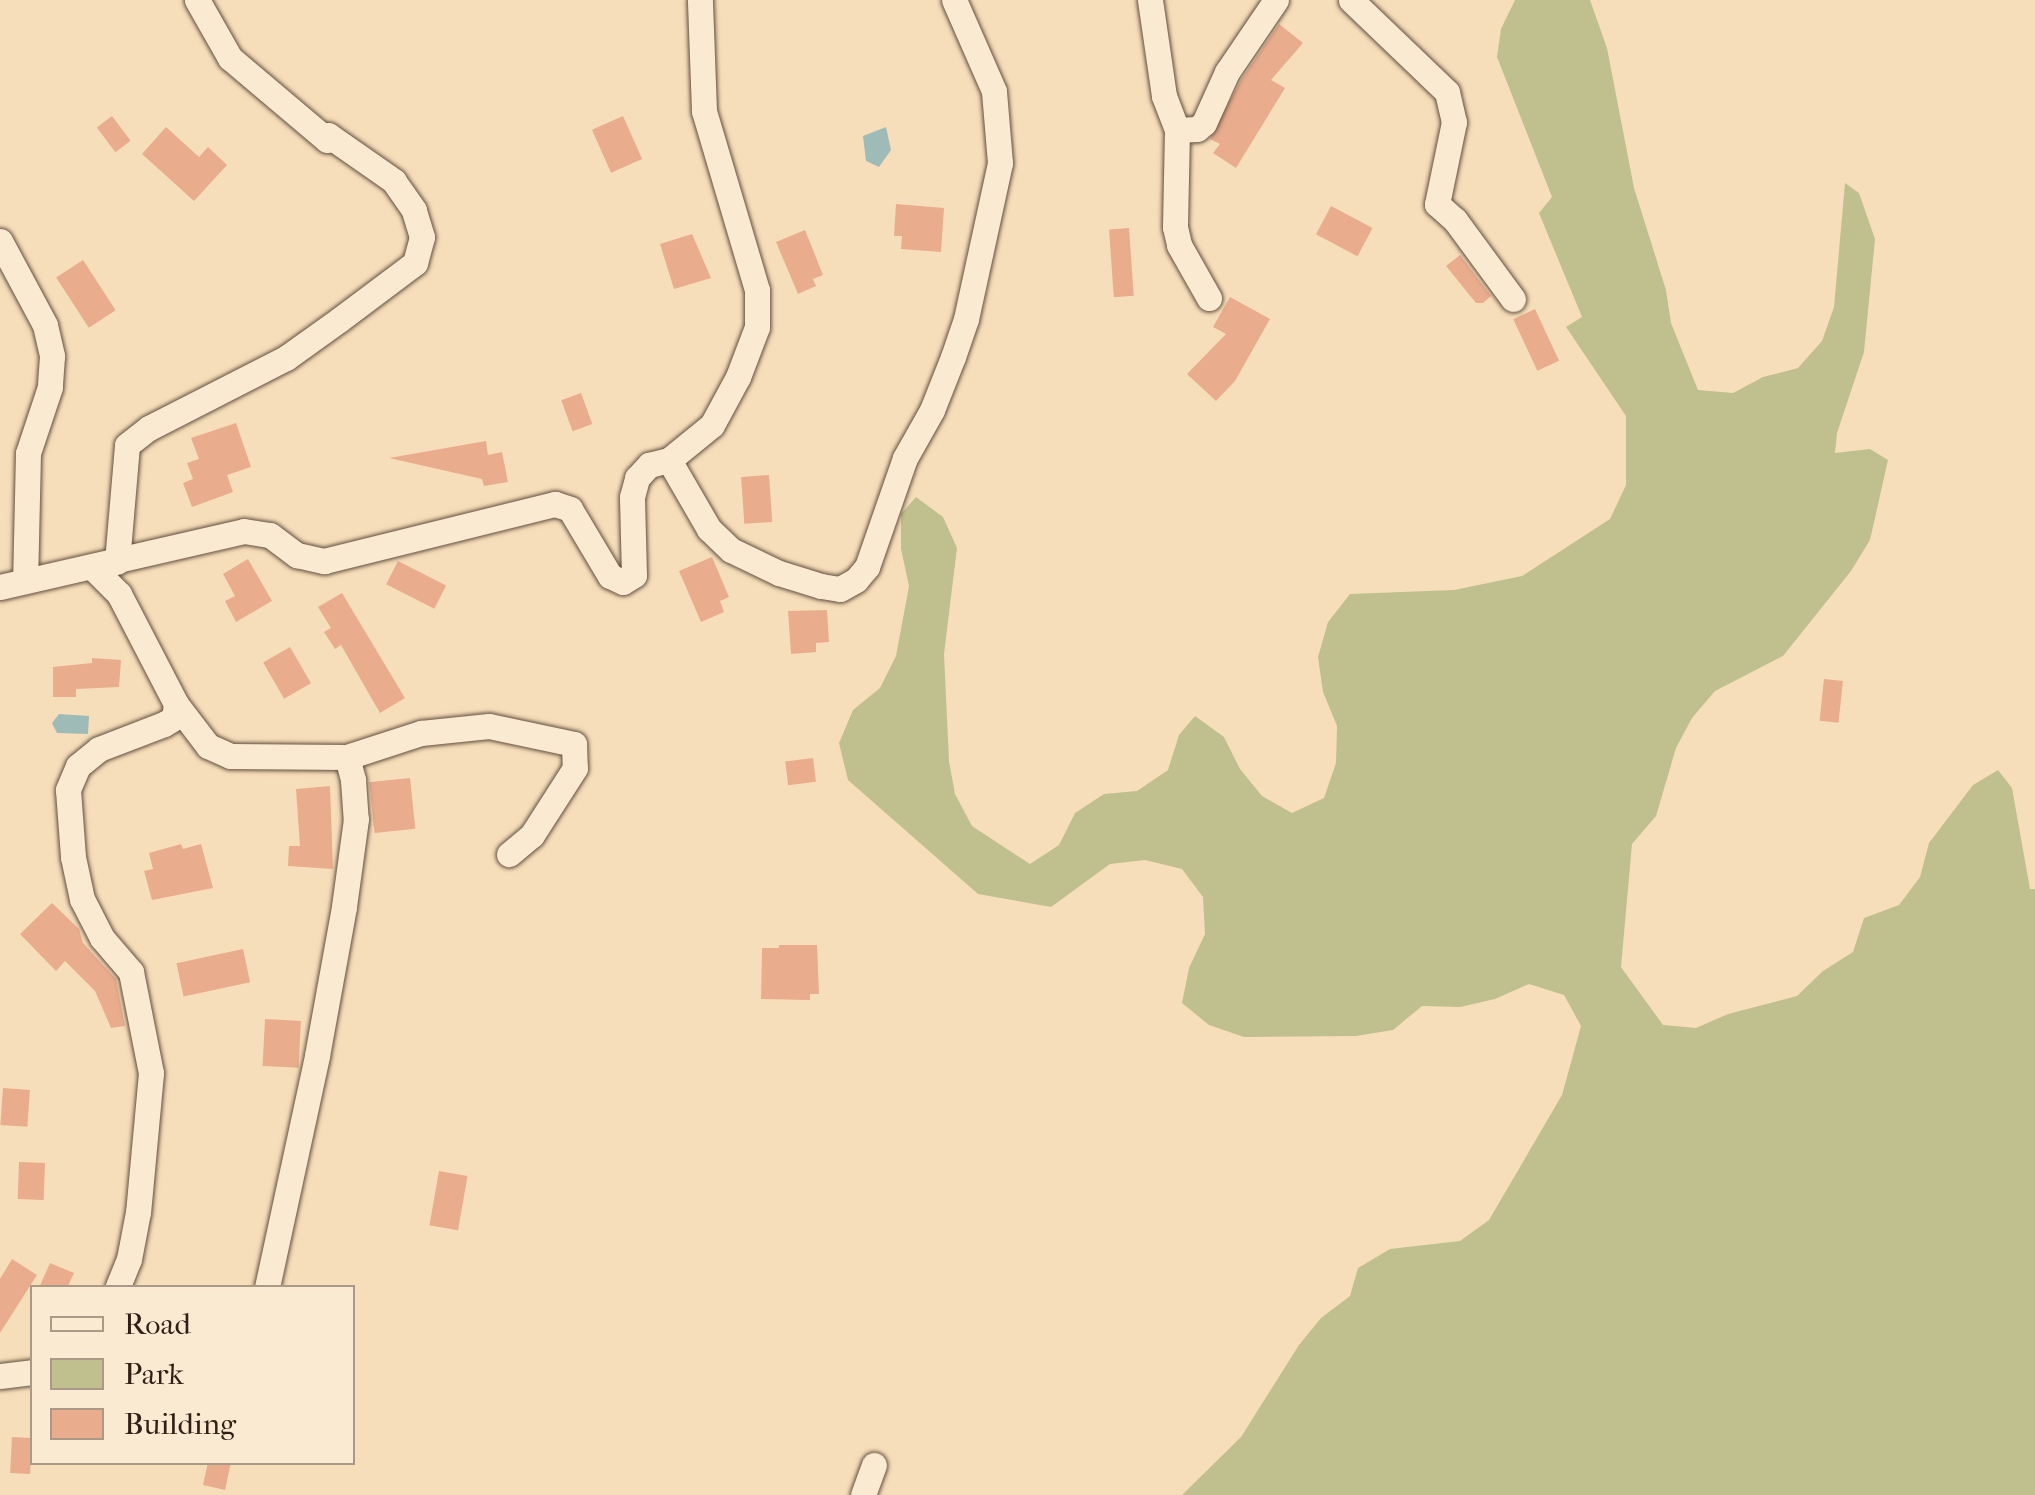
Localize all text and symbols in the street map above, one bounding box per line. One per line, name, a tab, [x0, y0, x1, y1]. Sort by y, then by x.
legend	[30, 1285, 355, 1465]
text: Road	[124, 1307, 191, 1342]
text: Park	[124, 1357, 184, 1392]
text: Building	[124, 1407, 236, 1442]

